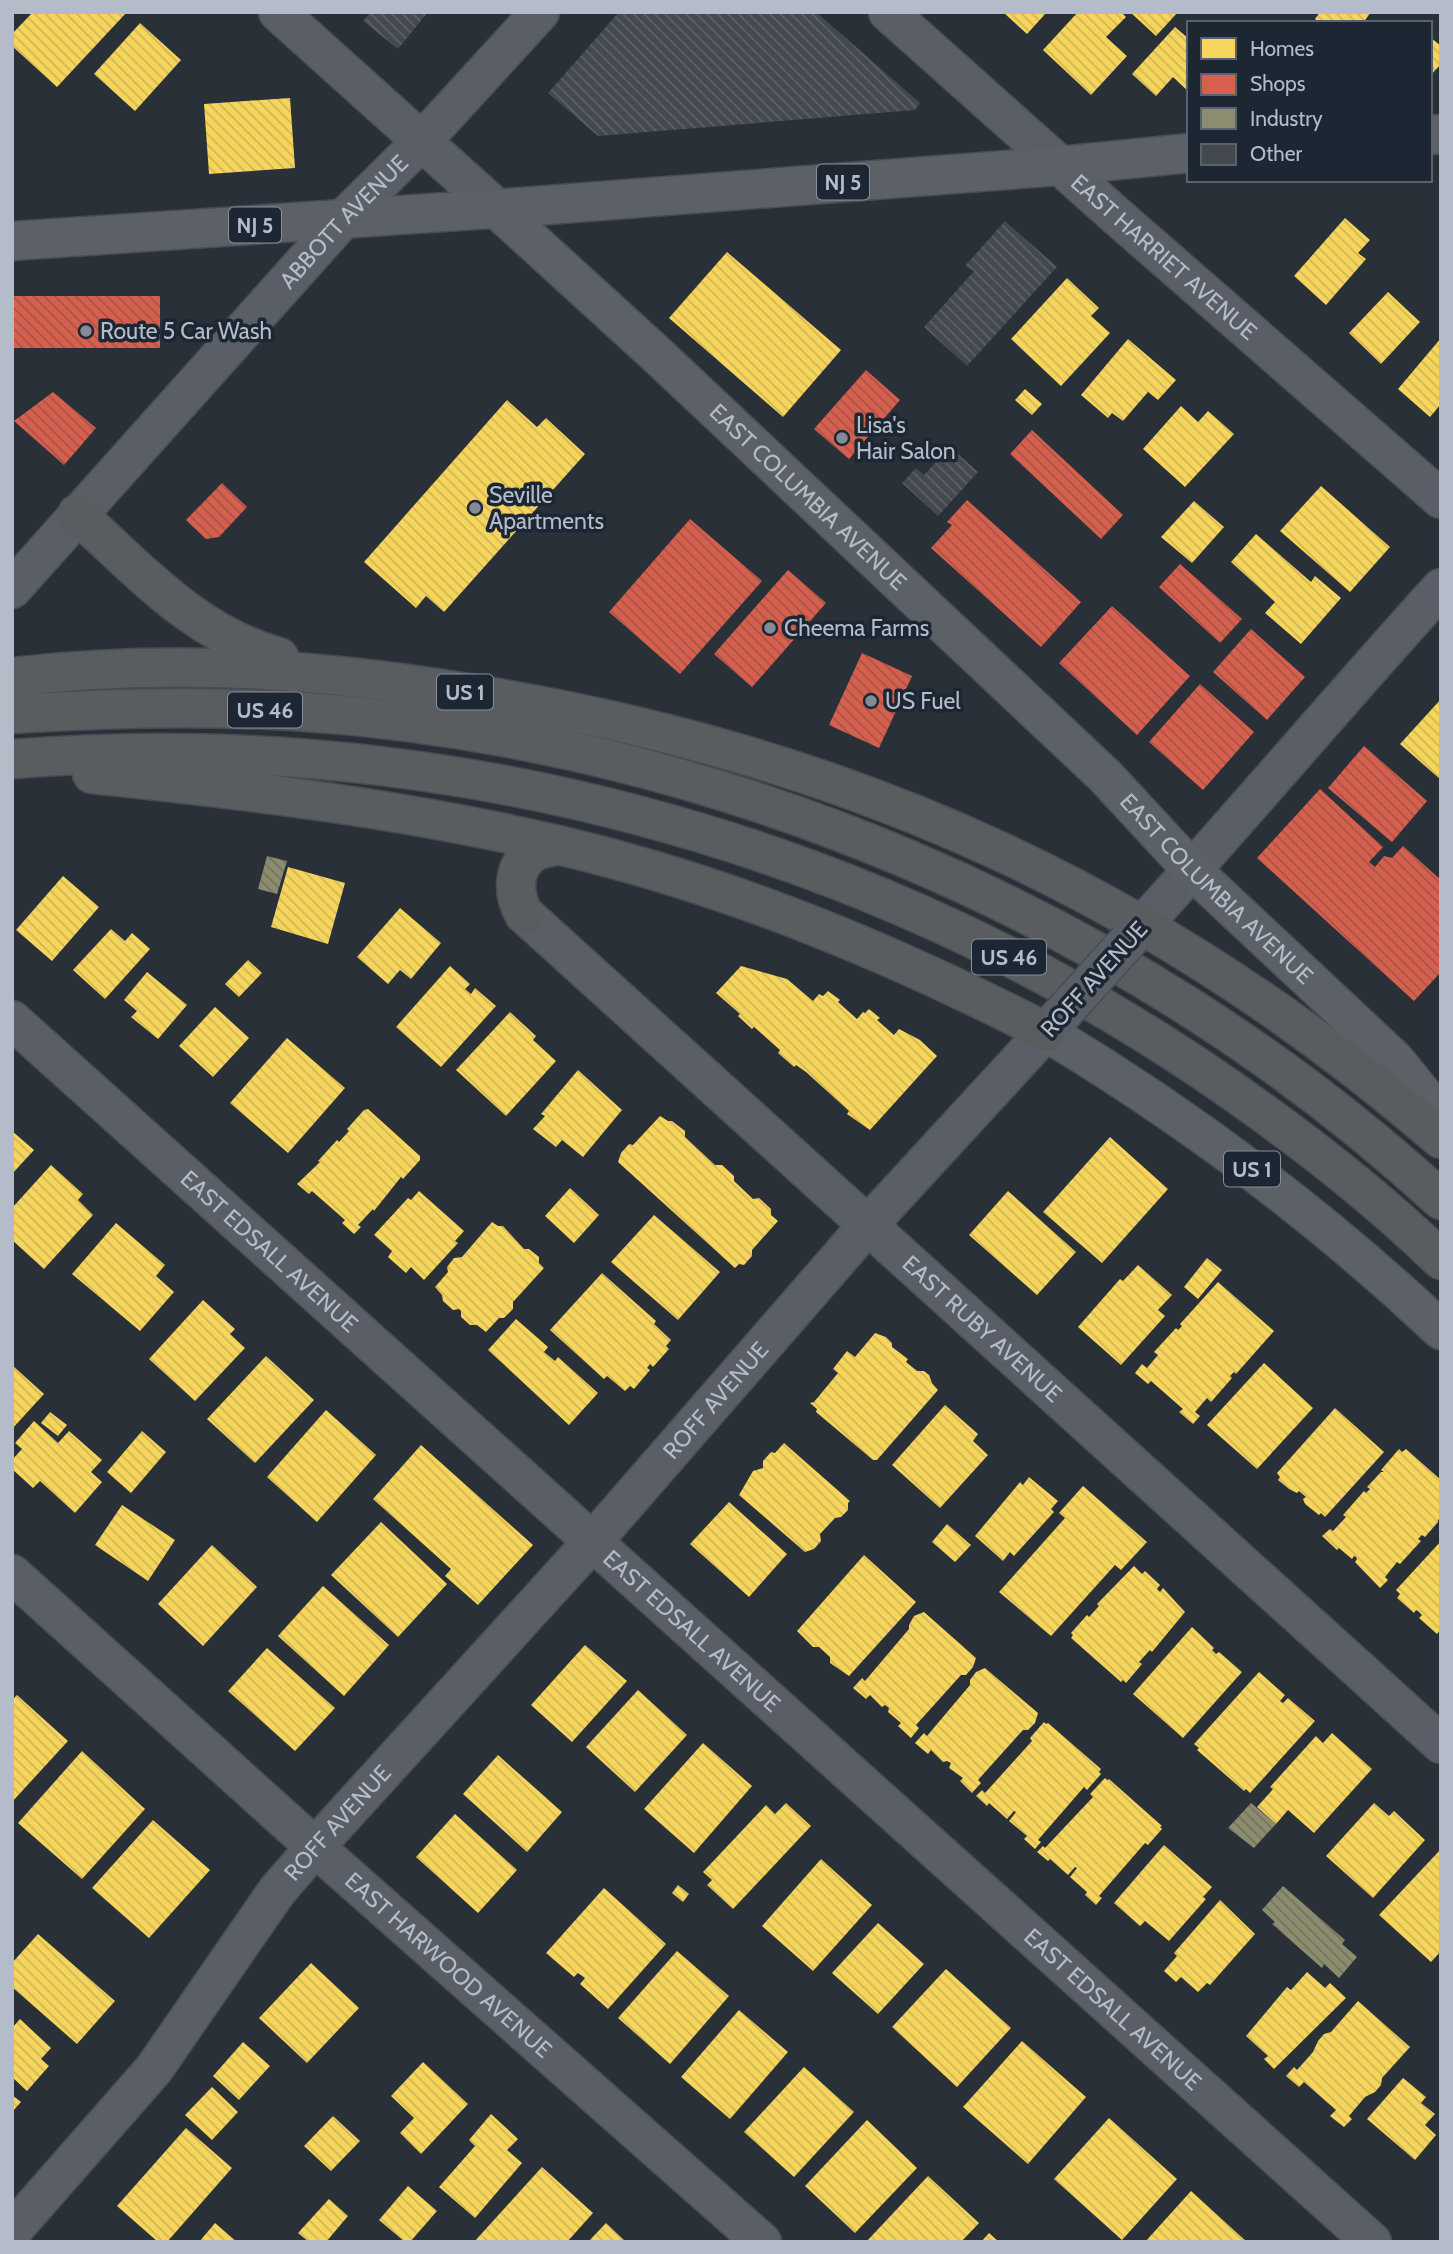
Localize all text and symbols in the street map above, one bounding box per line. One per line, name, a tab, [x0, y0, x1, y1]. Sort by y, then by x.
legend	[1187, 21, 1432, 182]
text: Homes	[1250, 36, 1314, 61]
text: Shops	[1250, 71, 1306, 96]
text: Industry	[1250, 106, 1323, 131]
text: Other	[1250, 141, 1302, 166]
street label: ABBOTT AVENUE	[274, 149, 414, 294]
road number: NJ 5	[817, 164, 869, 200]
street label: EAST HARRIET AVENUE	[1065, 168, 1262, 346]
road number: NJ 5	[229, 208, 281, 243]
place label: Route 5 Car Wash	[100, 317, 272, 345]
marker: Route 5 Car Wash	[78, 323, 94, 339]
street label: EAST COLUMBIA AVENUE	[704, 398, 912, 596]
place label: Lisa's Hair Salon	[856, 411, 956, 465]
marker: Lisa's Hair Salon	[834, 430, 850, 446]
place label: Seville Apartments	[489, 481, 604, 535]
marker: Seville Apartments	[467, 500, 483, 516]
place label: Cheema Farms	[784, 614, 929, 642]
marker: Cheema Farms	[762, 620, 778, 636]
road number: US 1	[437, 674, 493, 710]
place label: US Fuel	[885, 687, 961, 715]
road number: US 46	[228, 692, 302, 728]
marker: US Fuel	[863, 693, 879, 709]
street label: EAST COLUMBIA AVENUE	[1114, 788, 1319, 990]
street label: ROFF AVENUE	[1035, 915, 1153, 1043]
road number: US 46	[972, 940, 1046, 974]
road number: US 1	[1224, 1152, 1280, 1186]
street label: EAST EDSALL AVENUE	[175, 1164, 364, 1338]
street label: EAST RUBY AVENUE	[897, 1250, 1068, 1408]
street label: ROFF AVENUE	[657, 1336, 774, 1465]
street label: EAST EDSALL AVENUE	[597, 1544, 786, 1718]
street label: ROFF AVENUE	[278, 1759, 397, 1886]
street label: EAST HARWOOD AVENUE	[339, 1866, 558, 2064]
street label: EAST EDSALL AVENUE	[1019, 1922, 1207, 2096]

